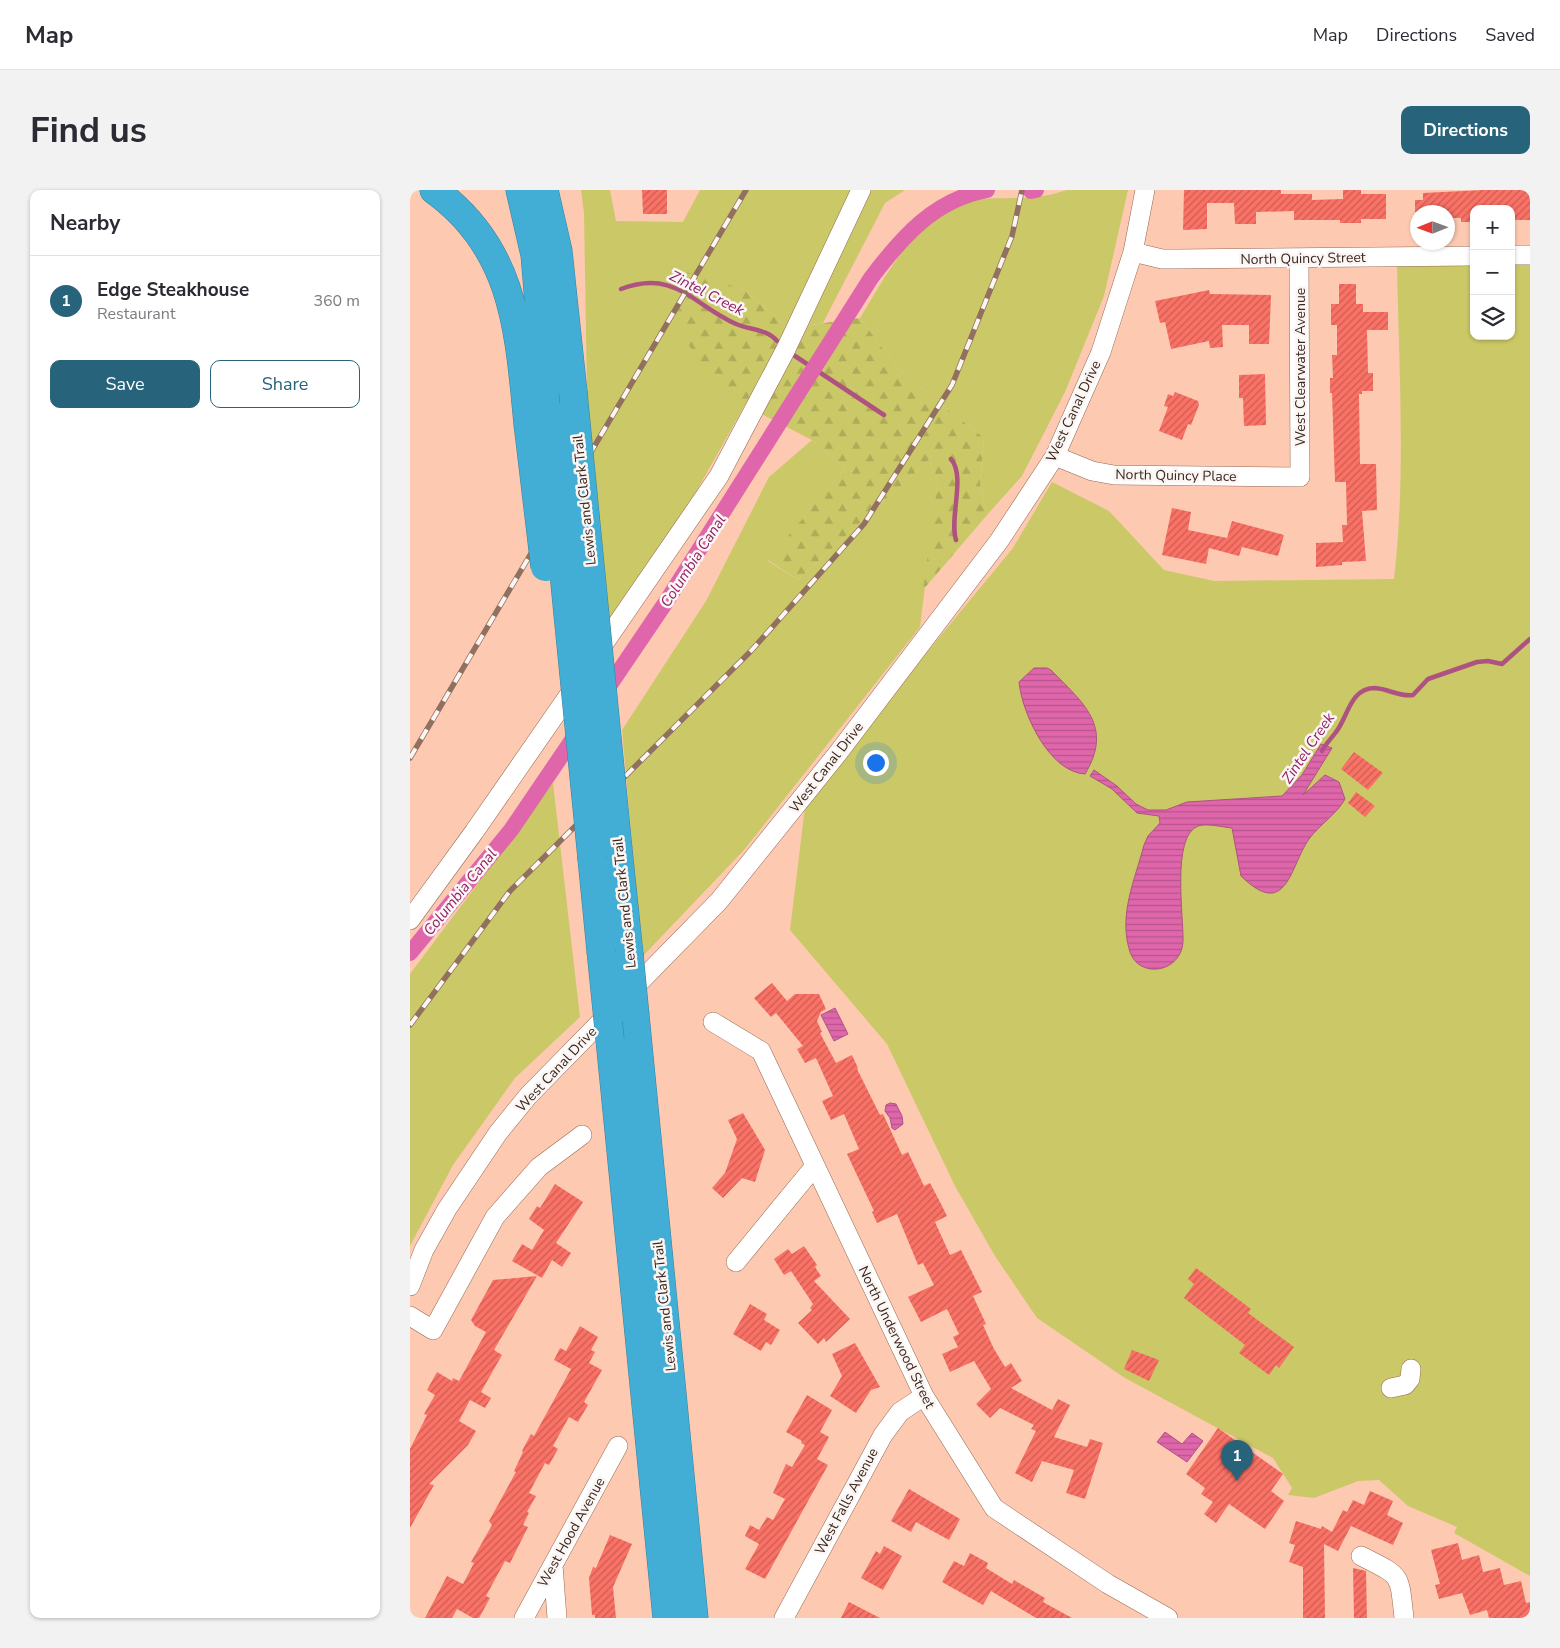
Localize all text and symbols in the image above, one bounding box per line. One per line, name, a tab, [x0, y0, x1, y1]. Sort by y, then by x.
text: Map	[25, 19, 73, 51]
text: Map	[1313, 23, 1348, 47]
text: Directions	[1376, 23, 1457, 47]
text: Saved	[1485, 23, 1535, 47]
button: Directions	[1401, 106, 1530, 154]
text: Find us	[30, 107, 147, 154]
north arrow	[1410, 205, 1455, 250]
map controls	[1470, 205, 1515, 340]
button: +	[1470, 205, 1515, 250]
text: Nearby	[50, 209, 120, 237]
street label: North Quincy Street	[1240, 248, 1366, 269]
button: −	[1470, 250, 1515, 295]
water label: Zintel Creek	[666, 266, 748, 321]
text: Edge Steakhouse	[97, 277, 249, 303]
street label: West Clearwater Avenue	[1291, 288, 1310, 446]
text: 1	[61, 290, 71, 312]
text: 360 m	[313, 290, 360, 312]
button: layers	[1470, 295, 1515, 340]
text: Restaurant	[97, 303, 176, 325]
street label: West Canal Drive	[1042, 357, 1105, 465]
button: Save	[50, 360, 200, 408]
button: Share	[210, 360, 360, 408]
street label: Lewis and Clark Trail	[568, 433, 601, 566]
street label: North Quincy Place	[1115, 465, 1237, 486]
water label: Columbia Canal	[656, 511, 730, 611]
water label: Zintel Creek	[1277, 708, 1339, 787]
street label: West Canal Drive	[785, 718, 868, 817]
your location	[863, 750, 889, 776]
street label: Lewis and Clark Trail	[608, 836, 641, 969]
water label: Columbia Canal	[419, 844, 501, 940]
street label: West Canal Drive	[512, 1023, 601, 1116]
street label: Lewis and Clark Trail	[648, 1239, 681, 1372]
street label: North Underwood Street	[854, 1263, 939, 1412]
pin: 1	[1221, 1440, 1253, 1481]
street label: West Falls Avenue	[810, 1445, 883, 1558]
street label: West Hood Avenue	[533, 1474, 610, 1591]

